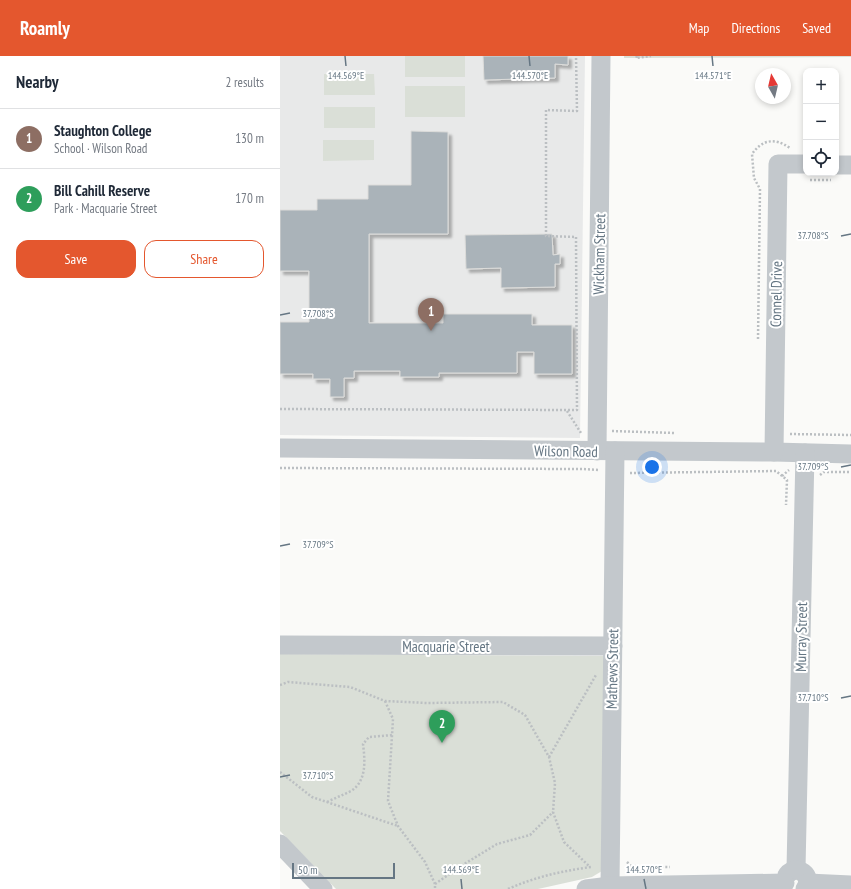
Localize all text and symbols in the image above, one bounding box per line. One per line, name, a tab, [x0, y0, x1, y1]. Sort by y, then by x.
text: Roamly	[20, 16, 70, 40]
text: Map	[689, 19, 709, 37]
text: Directions	[731, 19, 780, 37]
text: Saved	[802, 19, 831, 37]
north arrow	[755, 68, 791, 104]
map controls	[803, 68, 839, 176]
button: +	[803, 68, 839, 104]
text: 144.569°E	[328, 69, 364, 82]
text: 144.570°E	[512, 69, 548, 82]
text: 144.571°E	[695, 69, 731, 82]
text: Nearby	[16, 71, 59, 93]
text: 2 results	[225, 74, 264, 91]
button: −	[803, 104, 839, 140]
text: Staughton College	[54, 121, 152, 140]
text: 1	[26, 130, 32, 147]
text: 130 m	[235, 130, 264, 147]
text: School · Wilson Road	[54, 140, 147, 157]
button: locate	[803, 140, 839, 176]
text: Bill Cahill Reserve	[54, 181, 150, 200]
text: 2	[26, 190, 32, 207]
text: 170 m	[235, 190, 264, 207]
text: Park · Macquarie Street	[54, 200, 157, 217]
street label: Wickham Street	[589, 213, 609, 295]
text: 37.708°S	[797, 229, 829, 242]
button: Save	[16, 240, 136, 278]
button: Share	[144, 240, 264, 278]
street label: Connel Drive	[766, 261, 786, 327]
pin: 1	[418, 298, 444, 331]
text: 37.708°S	[302, 307, 334, 320]
street label: Wilson Road	[534, 441, 598, 461]
your location	[642, 457, 662, 477]
text: 37.709°S	[797, 460, 829, 473]
text: 37.709°S	[302, 538, 334, 551]
street label: Murray Street	[791, 602, 811, 672]
street label: Mathews Street	[602, 629, 622, 709]
street label: Macquarie Street	[402, 637, 490, 656]
text: 37.710°S	[797, 691, 829, 704]
pin: 2	[429, 710, 455, 743]
text: 37.710°S	[302, 769, 334, 782]
scale bar	[292, 861, 395, 880]
text: 50 m	[298, 863, 317, 877]
text: 144.569°E	[443, 863, 479, 876]
text: 144.570°E	[626, 863, 662, 876]

